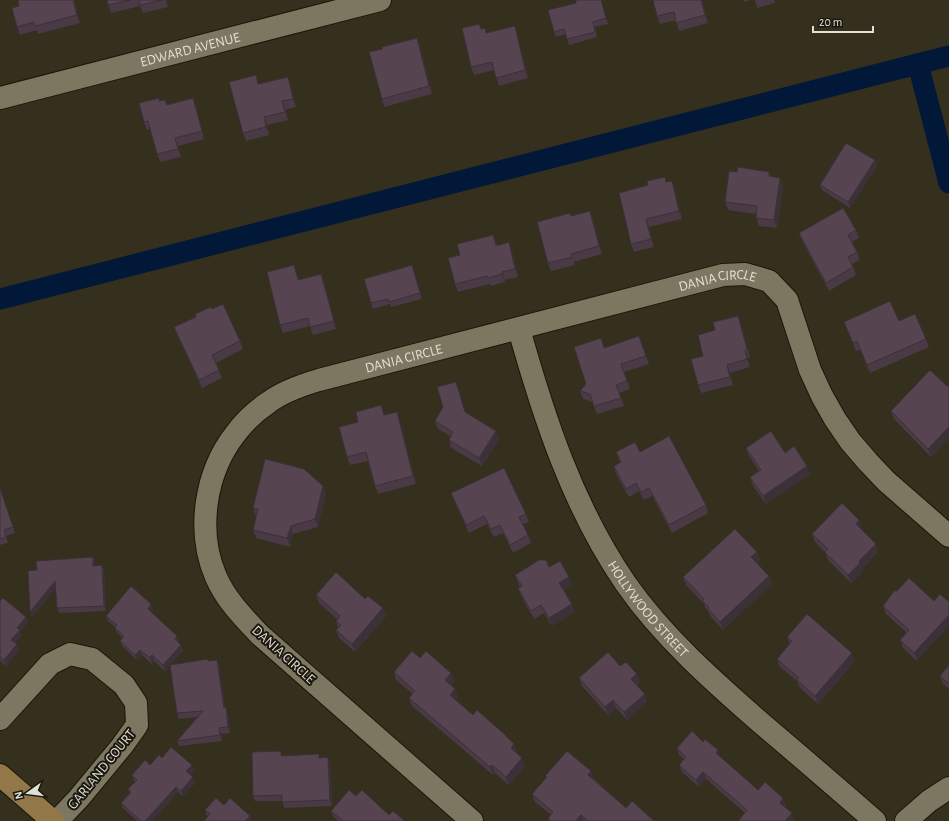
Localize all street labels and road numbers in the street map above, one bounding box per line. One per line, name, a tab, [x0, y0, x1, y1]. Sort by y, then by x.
street label: EDWARD AVENUE	[139, 30, 242, 70]
street label: DANIA CIRCLE	[677, 268, 758, 294]
street label: DANIA CIRCLE	[364, 342, 444, 376]
street label: HOLLYWOOD STREET	[605, 559, 691, 660]
street label: DANIA CIRCLE	[249, 623, 318, 687]
street label: GARLAND COURT	[65, 727, 138, 812]

